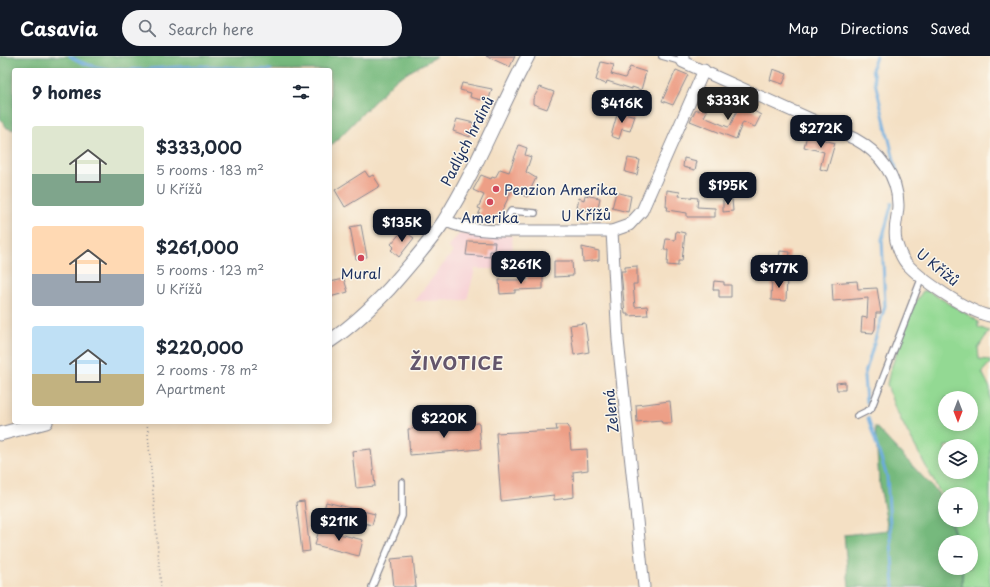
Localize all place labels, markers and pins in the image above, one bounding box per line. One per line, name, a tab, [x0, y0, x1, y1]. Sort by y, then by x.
pin: $333K	[700, 87, 756, 121]
pin: $416K	[594, 90, 650, 124]
pin: $272K	[793, 115, 849, 149]
pin: $195K	[700, 172, 756, 206]
place label: Penzion Amerika	[504, 179, 618, 200]
marker: Penzion Amerika	[491, 184, 501, 194]
marker: Amerika	[485, 197, 495, 207]
place label: Amerika	[461, 207, 519, 228]
pin: $135K	[374, 209, 430, 243]
pin: $261K	[493, 251, 549, 285]
marker: Mural	[356, 253, 366, 263]
pin: $177K	[751, 255, 807, 289]
place label: Mural	[341, 263, 381, 284]
pin: $220K	[416, 405, 472, 439]
pin: $211K	[311, 508, 367, 542]

